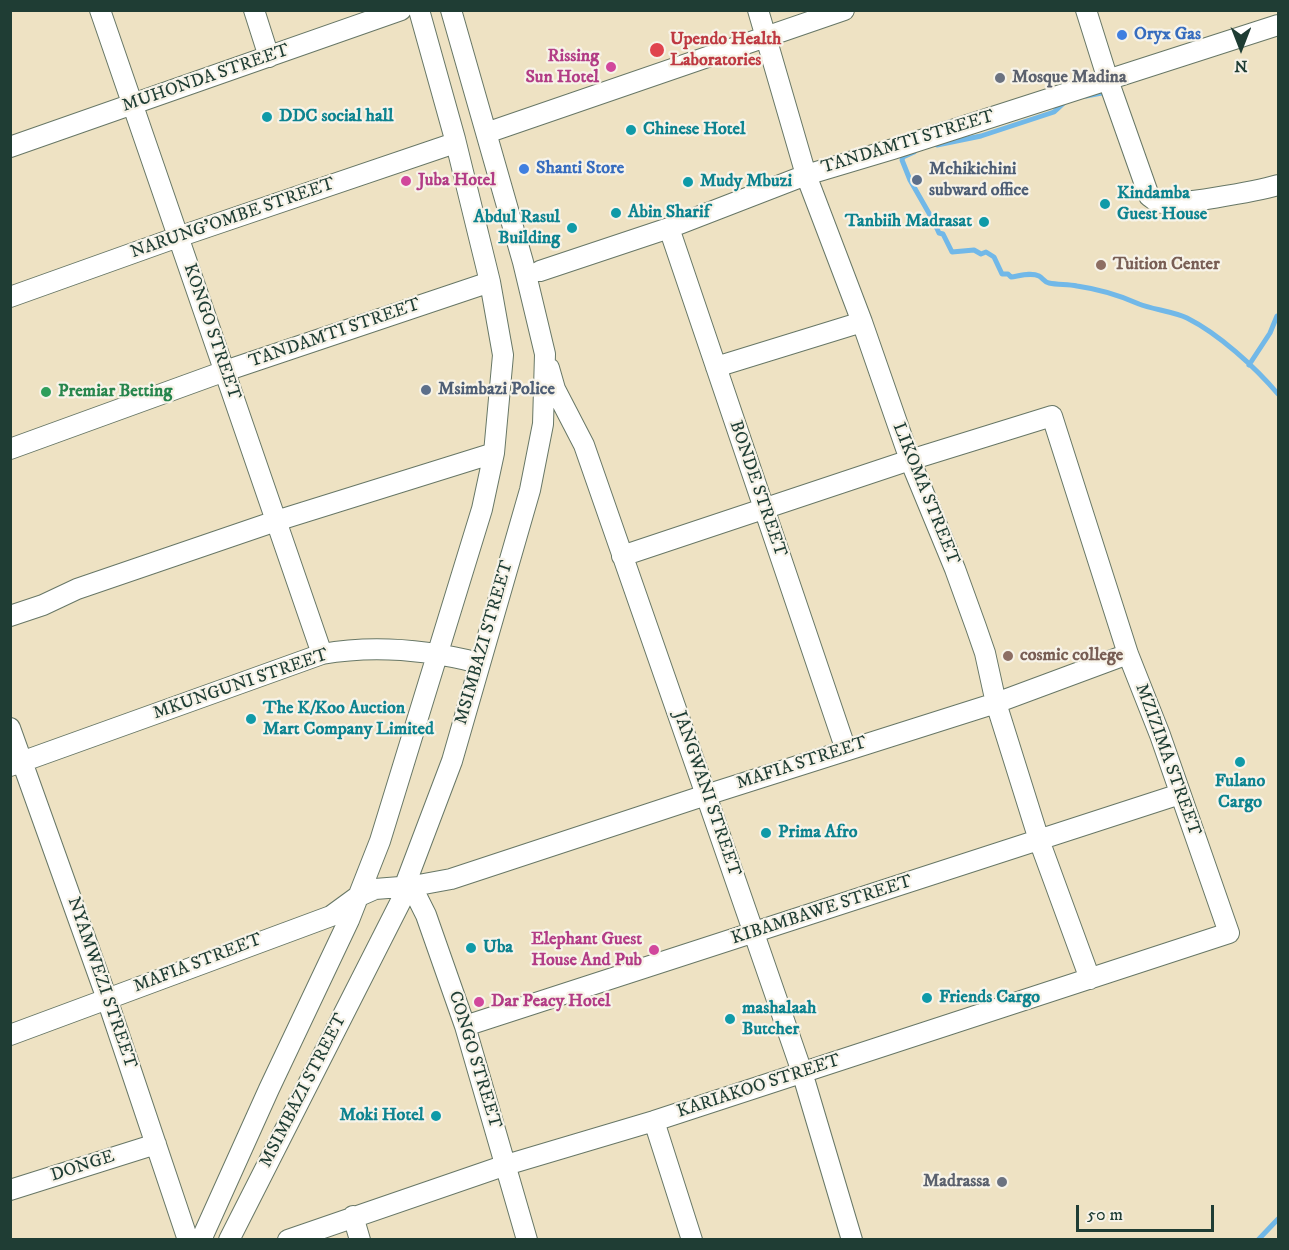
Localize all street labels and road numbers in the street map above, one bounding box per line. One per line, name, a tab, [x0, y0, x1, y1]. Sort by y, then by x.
street label: MUHONDA STREET	[120, 40, 292, 118]
street label: TANDAMTI STREET	[819, 106, 997, 180]
street label: NARUNG'OMBE STREET	[128, 174, 338, 264]
street label: KONGO STREET	[178, 261, 244, 403]
street label: TANDAMTI STREET	[247, 295, 423, 373]
street label: BONDE STREET	[724, 418, 790, 560]
street label: LIKOMA STREET	[887, 420, 963, 568]
street label: MSIMBAZI STREET	[451, 558, 519, 728]
street label: MKUNGUNI STREET	[150, 645, 332, 725]
street label: MZIZIMA STREET	[1129, 681, 1205, 839]
street label: JANGWANI STREET	[668, 709, 744, 879]
street label: MAFIA STREET	[734, 733, 870, 795]
street label: KIBAMBAWE STREET	[729, 872, 915, 950]
street label: NYAMWEZI STREET	[61, 894, 141, 1072]
street label: MAFIA STREET	[131, 930, 265, 998]
street label: CONGO STREET	[443, 989, 505, 1131]
street label: MSIMBAZI STREET	[256, 1011, 352, 1171]
street label: KARIAKOO STREET	[674, 1050, 844, 1124]
street label: DONGE	[48, 1147, 118, 1187]

